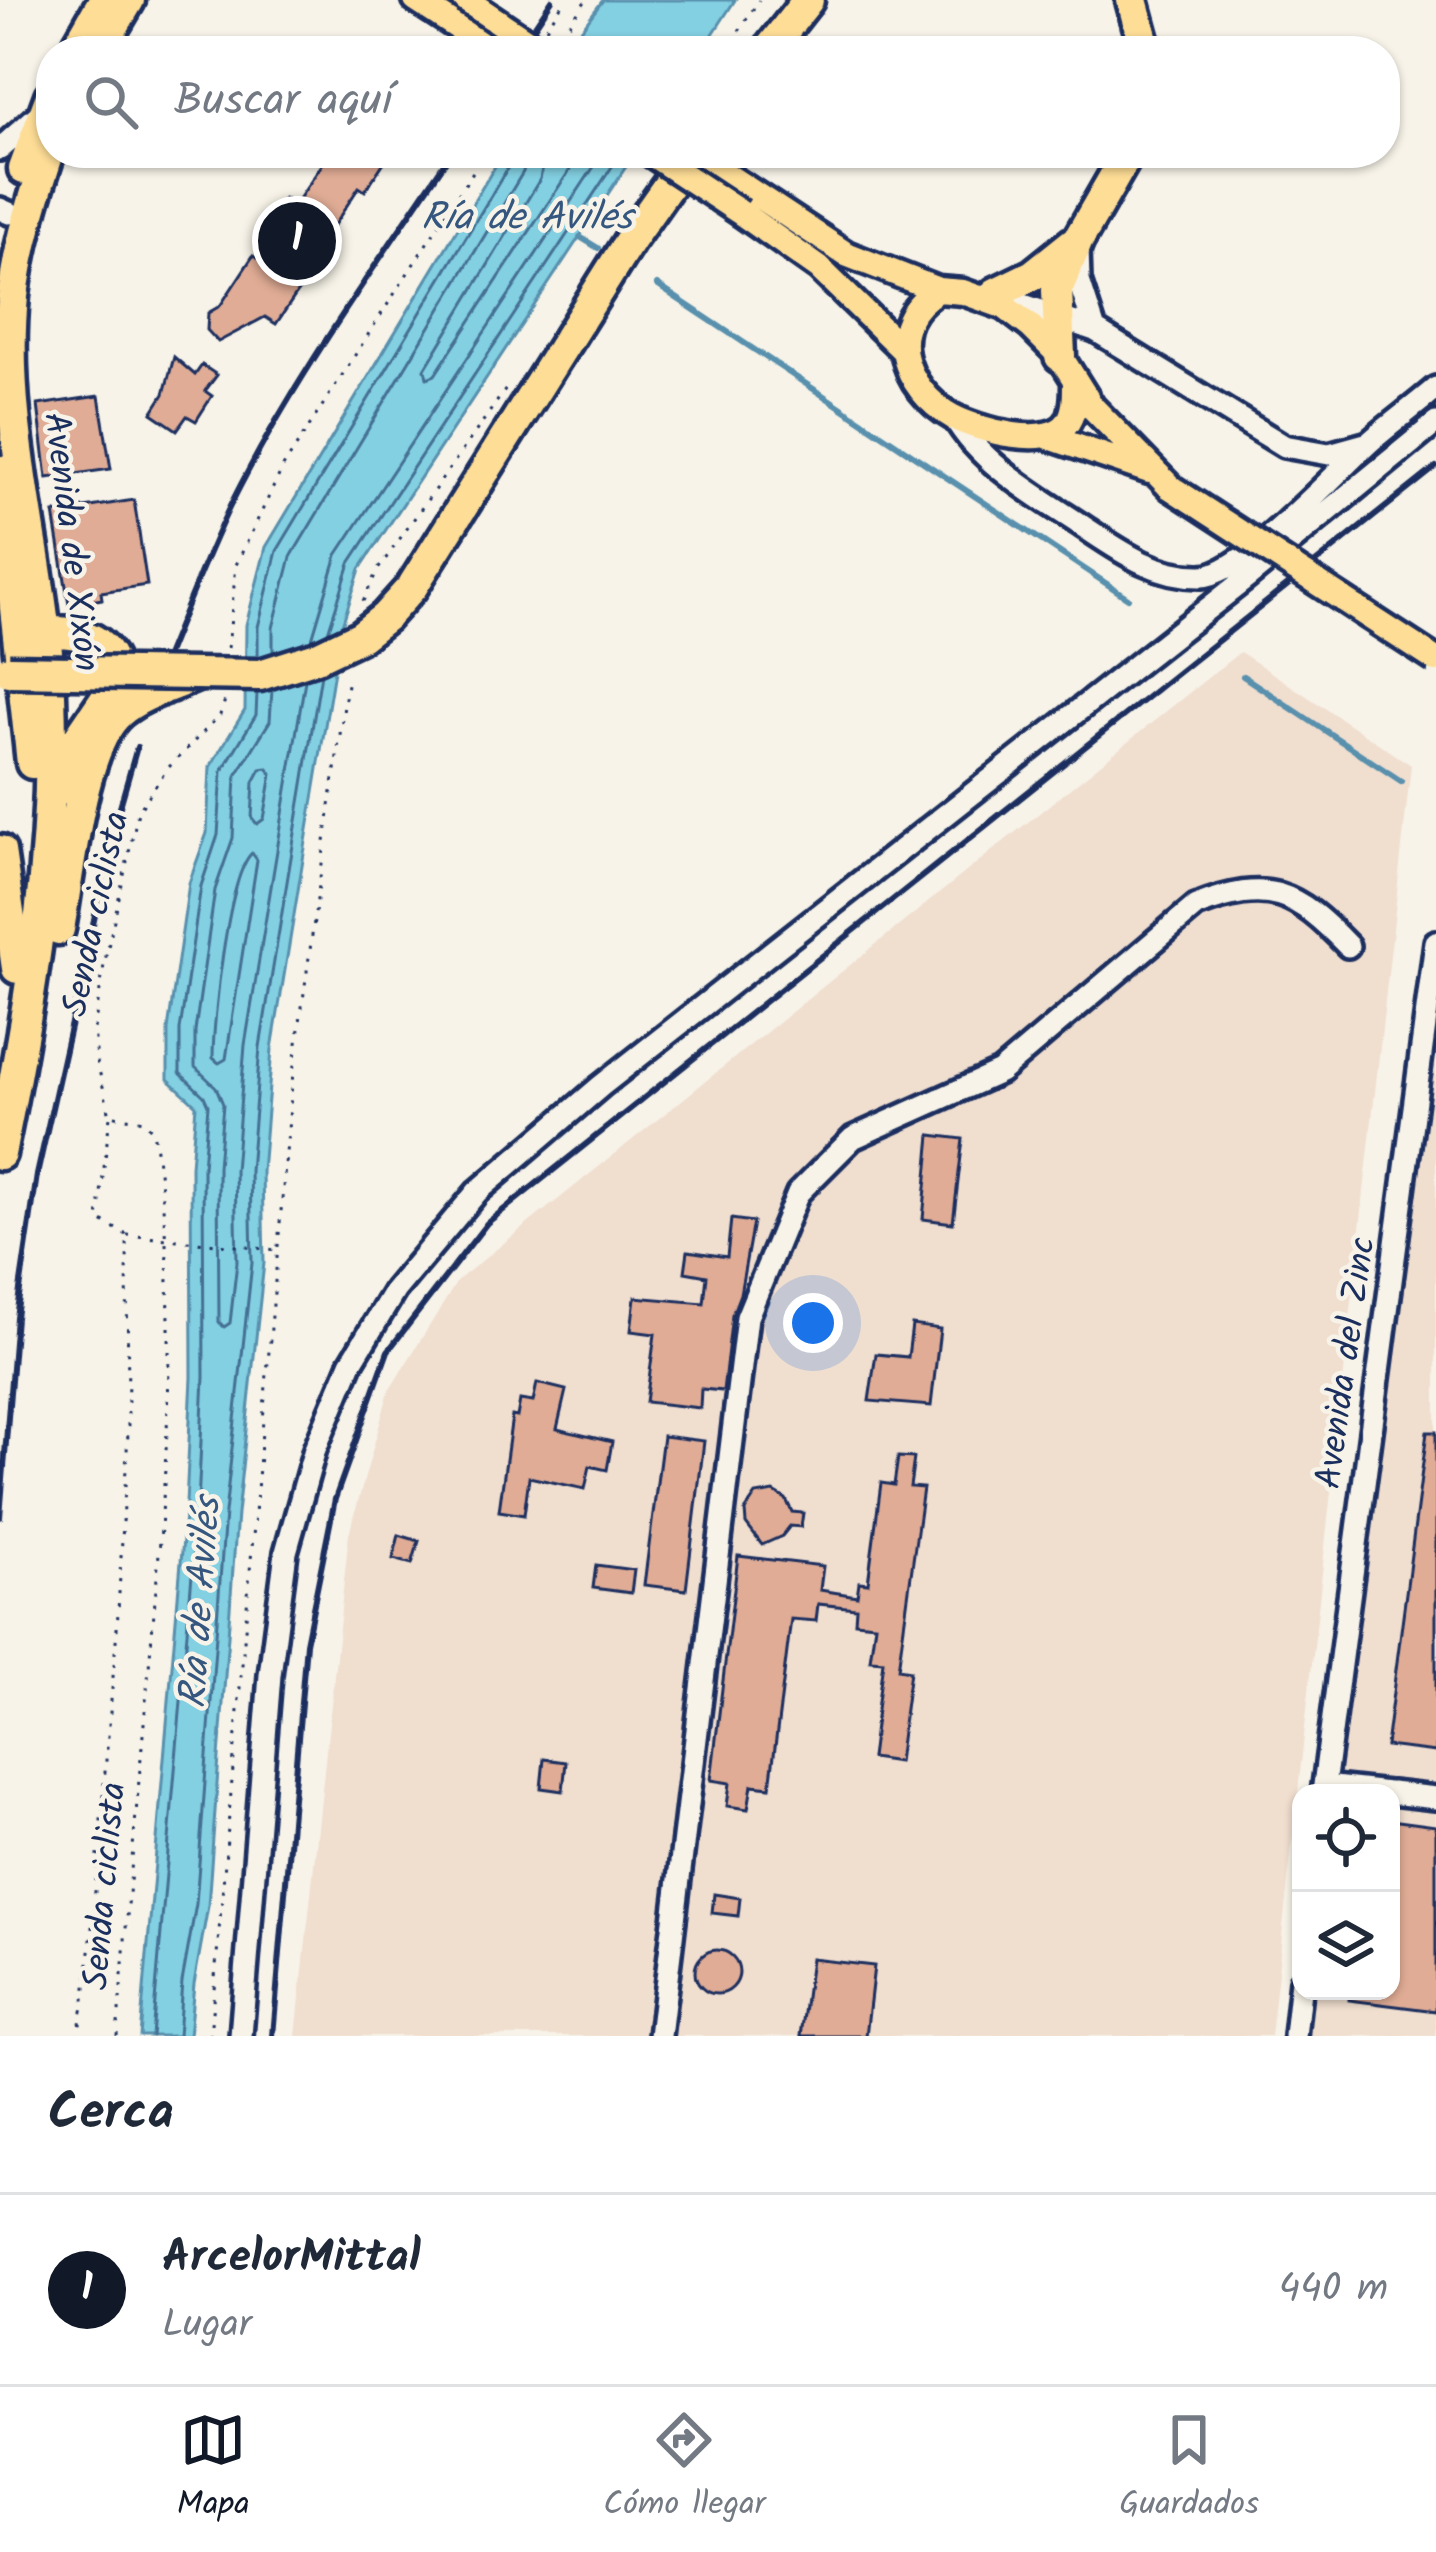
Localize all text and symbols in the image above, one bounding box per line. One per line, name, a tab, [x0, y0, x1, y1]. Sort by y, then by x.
search box	[36, 36, 1400, 168]
text: Buscar aquí	[174, 66, 392, 138]
icon: search	[78, 69, 144, 135]
water label: Ría de Avilés	[421, 188, 637, 250]
pin: 1	[258, 196, 336, 286]
street label: Avenida de Xixón	[26, 409, 114, 675]
street label: Senda ciclista	[48, 806, 146, 1022]
street label: Avenida del Zinc	[1301, 1233, 1393, 1493]
your location	[783, 1293, 843, 1353]
water label: Ría de Avilés	[164, 1491, 241, 1711]
street label: Senda ciclista	[69, 1780, 143, 1992]
map controls	[1292, 1784, 1400, 2000]
button: locate	[1292, 1784, 1400, 1892]
button: layers	[1292, 1892, 1400, 2000]
text: Cerca	[48, 2074, 174, 2155]
text: ArcelorMittal	[162, 2223, 421, 2295]
text: 1	[81, 2259, 93, 2321]
text: 440 m	[1279, 2259, 1388, 2321]
text: Lugar	[162, 2295, 252, 2357]
tab: Mapa	[177, 2407, 250, 2532]
tab: Cómo llegar	[603, 2407, 766, 2532]
tab: Guardados	[1119, 2407, 1259, 2532]

